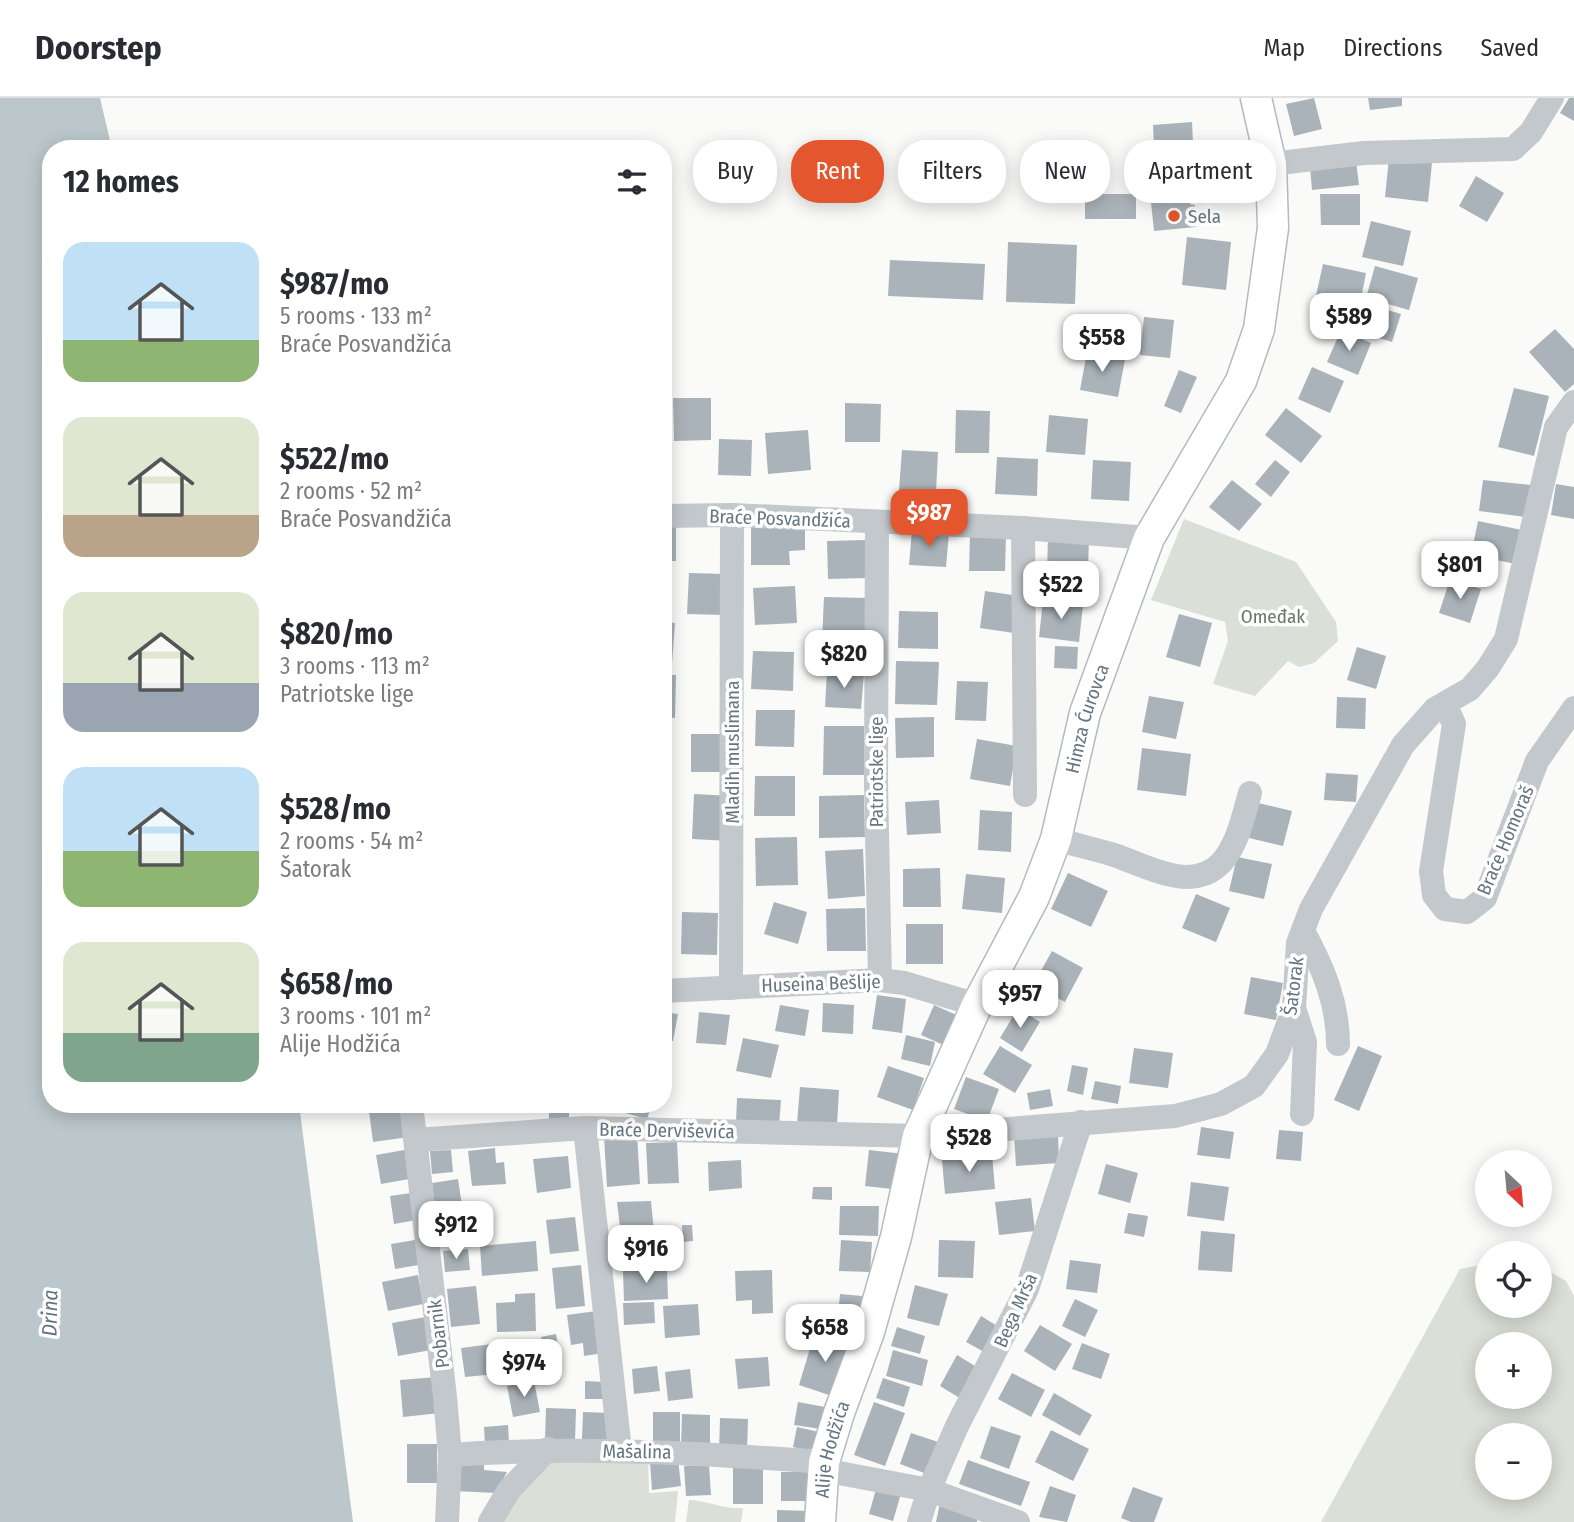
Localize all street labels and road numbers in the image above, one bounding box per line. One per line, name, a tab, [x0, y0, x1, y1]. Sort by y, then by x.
street label: Braće Posvandžića	[709, 505, 851, 532]
street label: Himza Ćurovca	[1060, 661, 1114, 776]
street label: Mladih muslimana	[721, 681, 744, 823]
street label: Patriotske lige	[865, 717, 888, 827]
street label: Braće Homoraš	[1472, 782, 1539, 898]
street label: Šatorak	[1278, 955, 1309, 1017]
street label: Huseina Bešlije	[761, 970, 881, 997]
street label: Braće Derviševića	[599, 1118, 735, 1143]
street label: Bega Mrša	[989, 1269, 1042, 1351]
street label: Pobarnik	[423, 1298, 454, 1370]
street label: Alije Hodžića	[811, 1397, 855, 1499]
street label: Mašalina	[602, 1439, 672, 1464]

